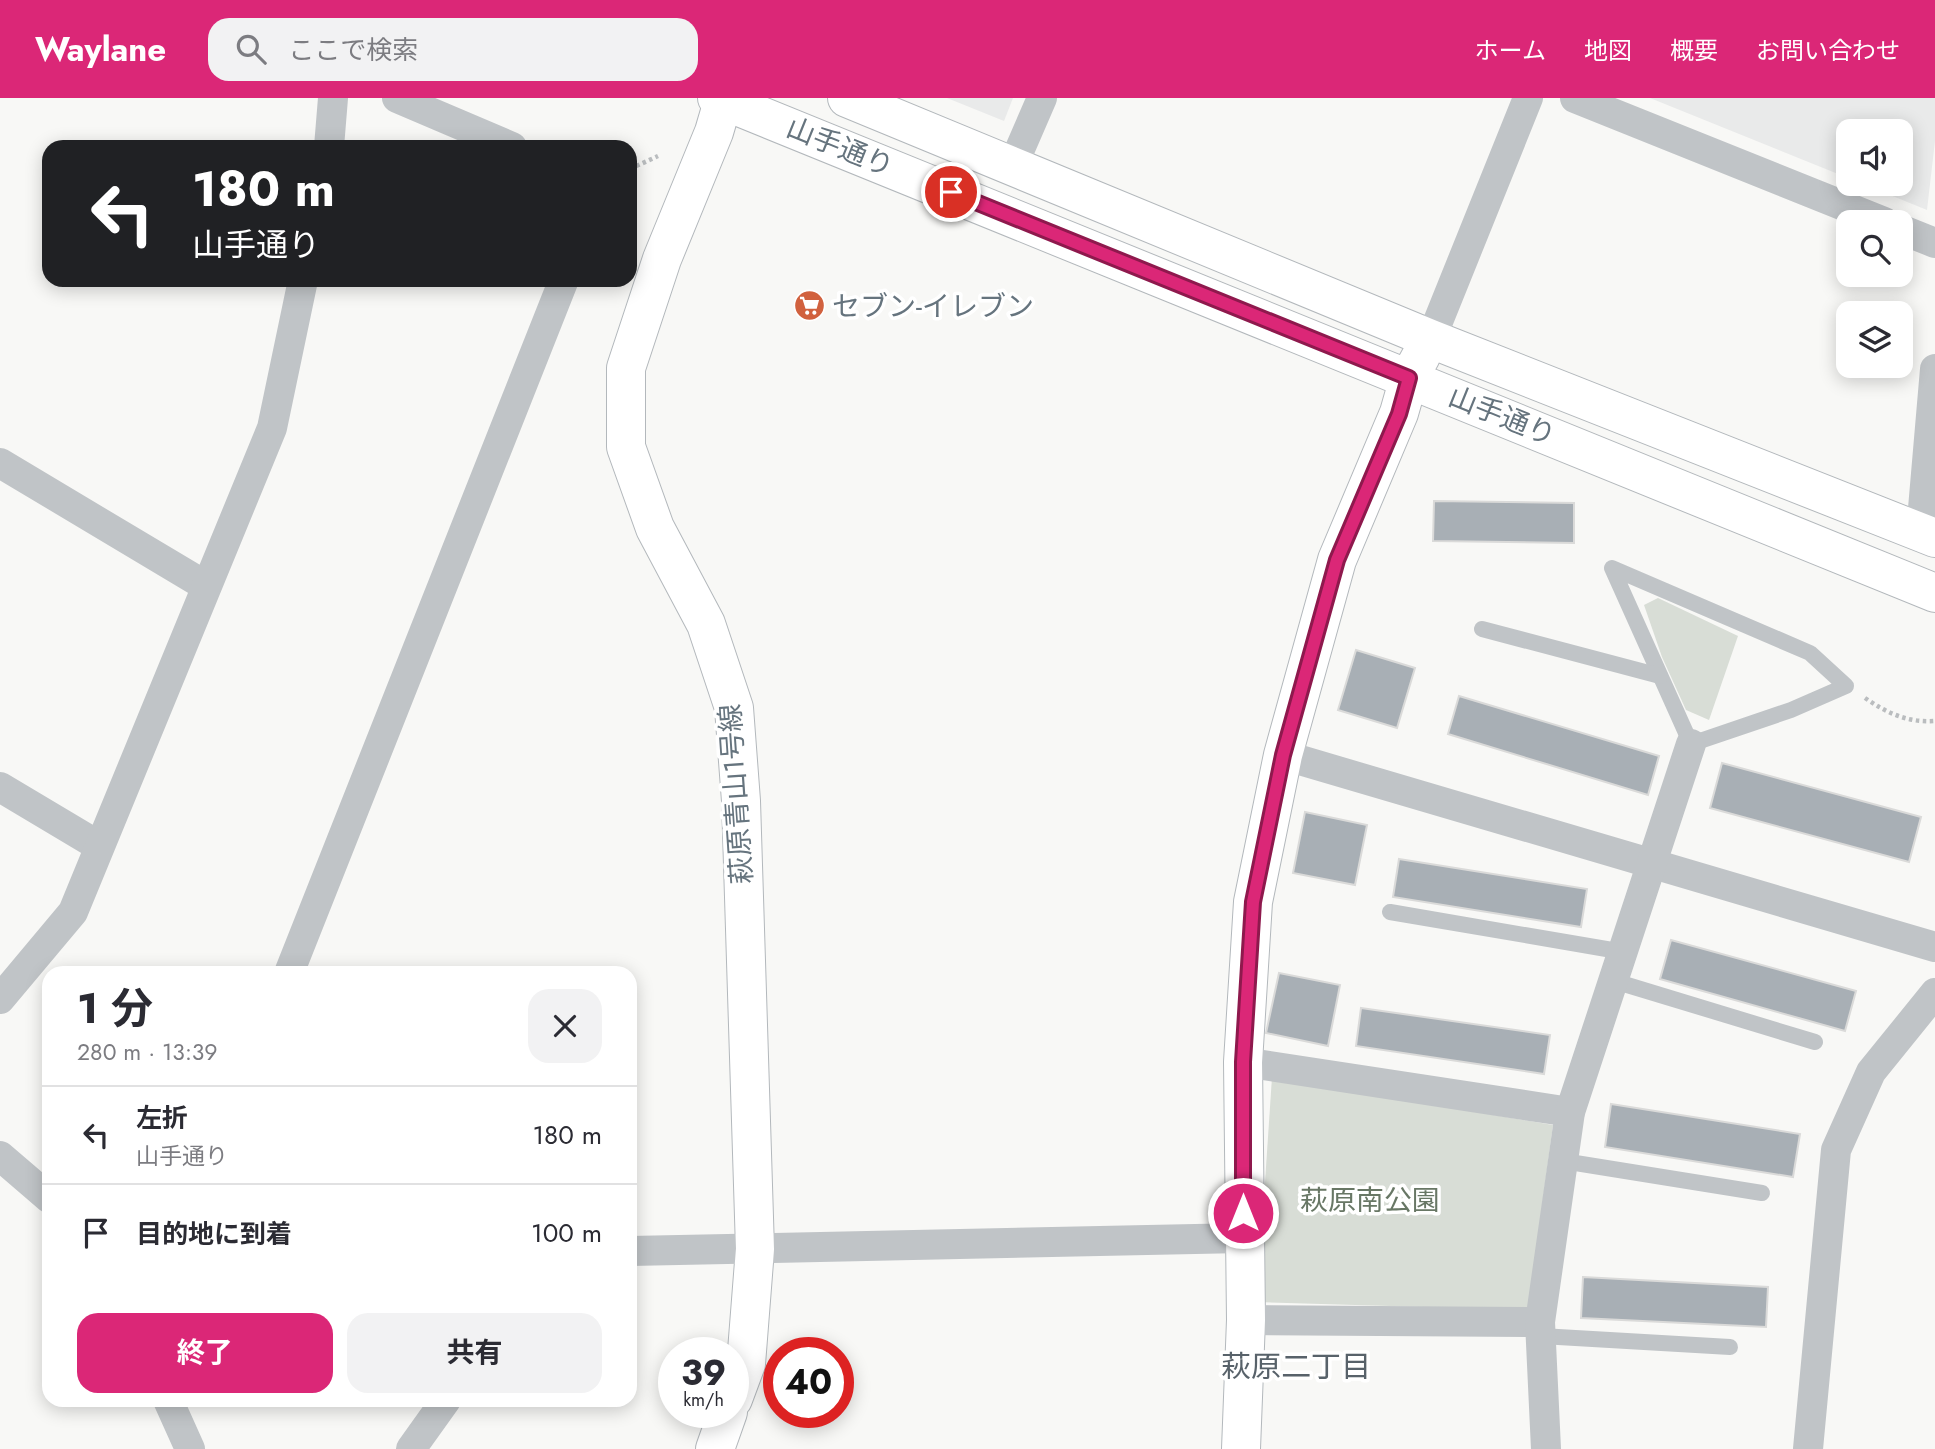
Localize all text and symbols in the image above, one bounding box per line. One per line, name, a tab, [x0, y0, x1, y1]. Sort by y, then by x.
search box	[208, 18, 698, 81]
text: Waylane	[35, 26, 166, 73]
icon: search	[232, 30, 270, 68]
text: ここで検索	[288, 31, 418, 69]
text: ホーム	[1475, 33, 1546, 68]
text: 地図	[1584, 33, 1632, 68]
text: 概要	[1670, 33, 1718, 68]
text: お問い合わせ	[1756, 33, 1900, 68]
street label: 山手通り	[780, 107, 900, 187]
map controls	[1836, 119, 1913, 378]
button: sound	[1836, 119, 1913, 196]
text: 180 m	[192, 154, 335, 224]
pin	[921, 162, 981, 222]
icon: left	[77, 168, 168, 259]
icon: arrive	[932, 173, 970, 211]
button: search	[1836, 210, 1913, 287]
text: 山手通り	[192, 222, 320, 268]
place label: セブン-イレブン	[832, 286, 1034, 327]
supermarket icon: セブン-イレブン	[792, 289, 826, 323]
button: layers	[1836, 301, 1913, 378]
street label: 山手通り	[1442, 376, 1562, 456]
street label: 萩原青山1号線	[709, 702, 763, 886]
text: 1 分	[77, 978, 153, 1039]
button: close	[528, 989, 602, 1063]
text: 280 m · 13:39	[77, 1035, 218, 1069]
text: 左折	[136, 1099, 188, 1137]
icon: left	[77, 1116, 115, 1154]
text: 180 m	[532, 1116, 602, 1154]
text: 山手通り	[136, 1139, 228, 1173]
position arrow	[1206, 1176, 1280, 1250]
park label: 萩原南公園	[1300, 1180, 1440, 1221]
icon: arrive	[77, 1214, 115, 1252]
text: 100 m	[531, 1214, 602, 1252]
text: 目的地に到着	[136, 1215, 292, 1253]
button: 終了	[77, 1313, 333, 1393]
button: 共有	[347, 1313, 602, 1393]
speed limit sign: 40	[763, 1337, 854, 1428]
district label: 萩原二丁目	[1221, 1345, 1371, 1388]
text: 39	[681, 1348, 726, 1398]
text: km/h	[683, 1387, 724, 1413]

